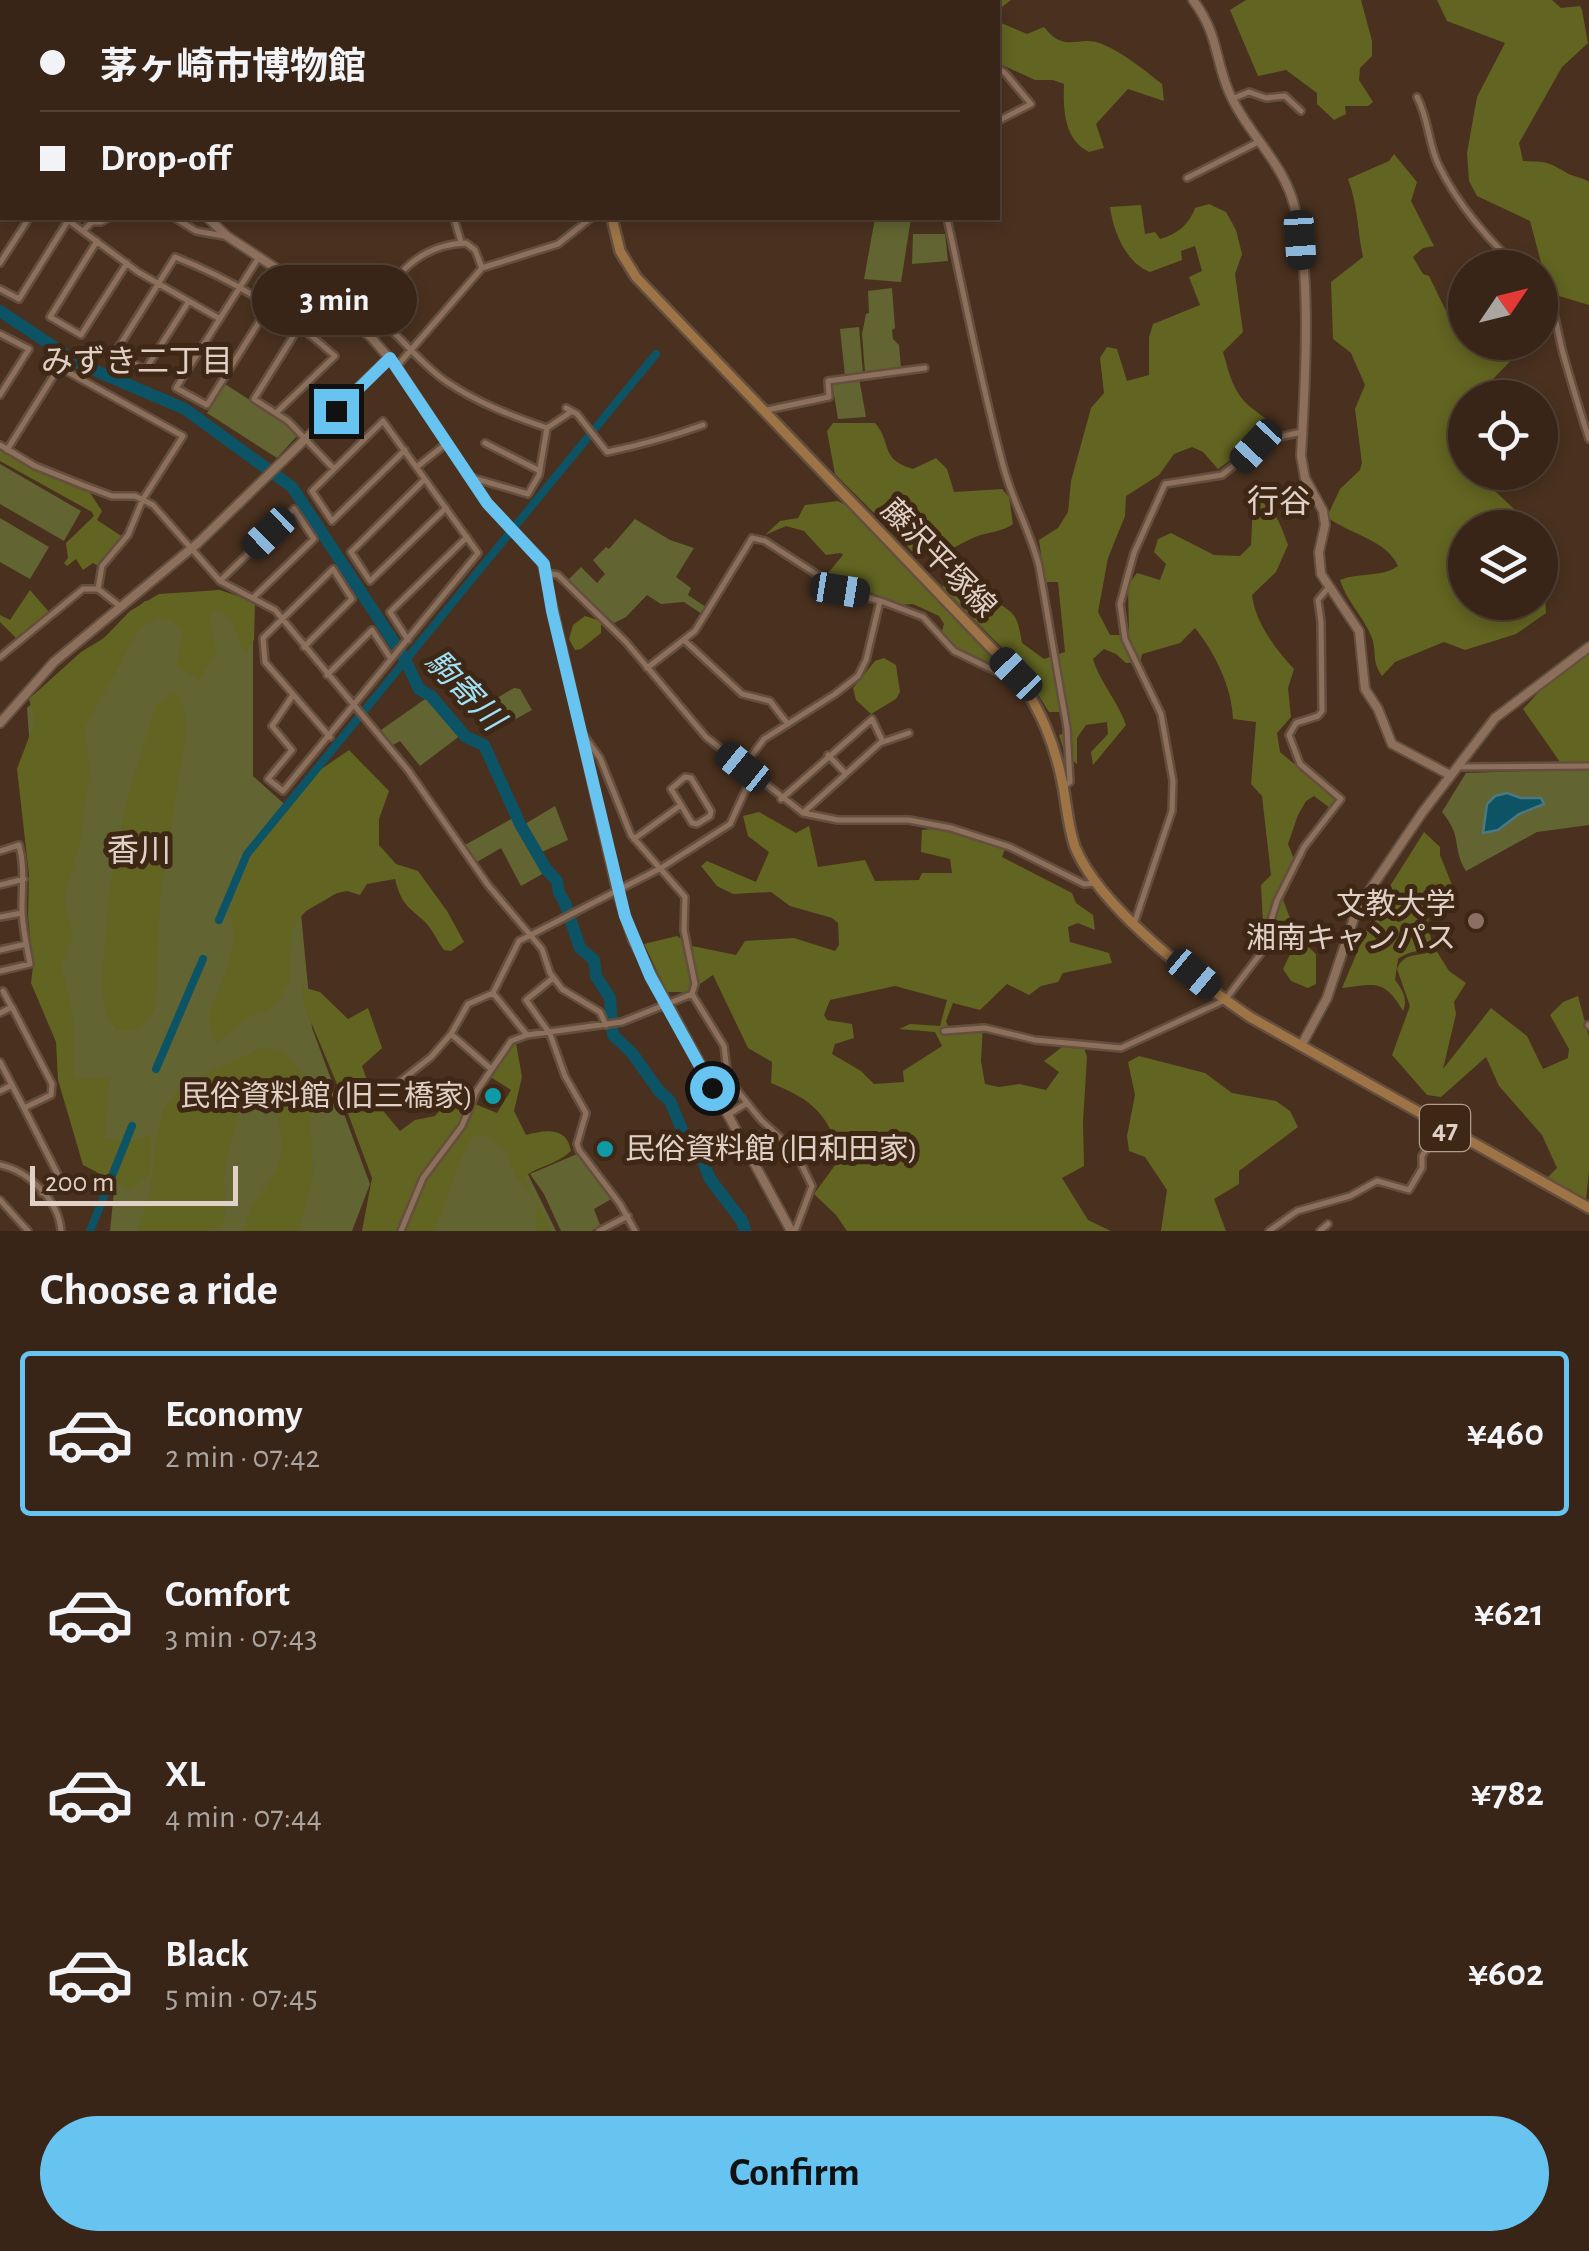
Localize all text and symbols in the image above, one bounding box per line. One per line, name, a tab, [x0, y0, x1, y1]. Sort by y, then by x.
text: 茅ヶ崎市博物館	[100, 49, 366, 87]
text: Drop-off	[100, 140, 231, 178]
car	[1283, 209, 1317, 271]
north arrow	[1448, 250, 1558, 360]
map controls	[1448, 250, 1558, 620]
callout: 3 min	[254, 266, 418, 336]
text: 3 min	[300, 284, 369, 316]
district label: みずき二丁目	[41, 345, 233, 378]
button: locate	[1448, 380, 1558, 490]
route end	[314, 389, 359, 434]
car	[1225, 414, 1287, 478]
district label: 行谷	[1247, 485, 1311, 518]
street label: 藤沢平塚線	[875, 493, 1003, 623]
car	[237, 501, 301, 565]
button: layers	[1448, 510, 1558, 620]
car	[808, 570, 872, 610]
car	[984, 642, 1048, 706]
water label: 駒寄川	[419, 644, 512, 738]
car	[710, 736, 776, 798]
district label: 香川	[107, 834, 171, 867]
place label: 文教大学 湘南キャンパス	[1246, 888, 1456, 954]
marker: 文教大学 湘南キャンパス	[1465, 910, 1487, 932]
car	[1161, 943, 1227, 1005]
route start	[690, 1066, 735, 1111]
place label: 民俗資料館 (旧三橋家)	[180, 1080, 473, 1112]
marker: 民俗資料館 (旧三橋家)	[482, 1085, 504, 1107]
road number: 47	[1420, 1105, 1470, 1151]
place label: 民俗資料館 (旧和田家)	[625, 1133, 918, 1165]
marker: 民俗資料館 (旧和田家)	[594, 1138, 616, 1160]
scale bar	[30, 1161, 238, 1206]
text: 200 m	[45, 1169, 114, 1197]
text: Choose a ride	[40, 1268, 278, 1313]
icon: car	[45, 1389, 135, 1479]
text: Economy	[165, 1396, 303, 1434]
text: ¥460	[1467, 1415, 1544, 1453]
text: 2 min · 07:42	[165, 1441, 320, 1473]
icon: car	[45, 1569, 135, 1659]
text: Comfort	[165, 1576, 290, 1614]
text: ¥621	[1474, 1595, 1544, 1633]
text: 3 min · 07:43	[165, 1621, 317, 1653]
icon: car	[45, 1749, 135, 1839]
text: XL	[165, 1756, 205, 1794]
text: ¥782	[1471, 1775, 1544, 1813]
text: 4 min · 07:44	[165, 1801, 322, 1833]
icon: car	[45, 1929, 135, 2019]
text: Black	[165, 1936, 249, 1974]
text: ¥602	[1468, 1955, 1544, 1993]
text: 5 min · 07:45	[165, 1981, 318, 2013]
button: Confirm	[40, 2116, 1549, 2231]

